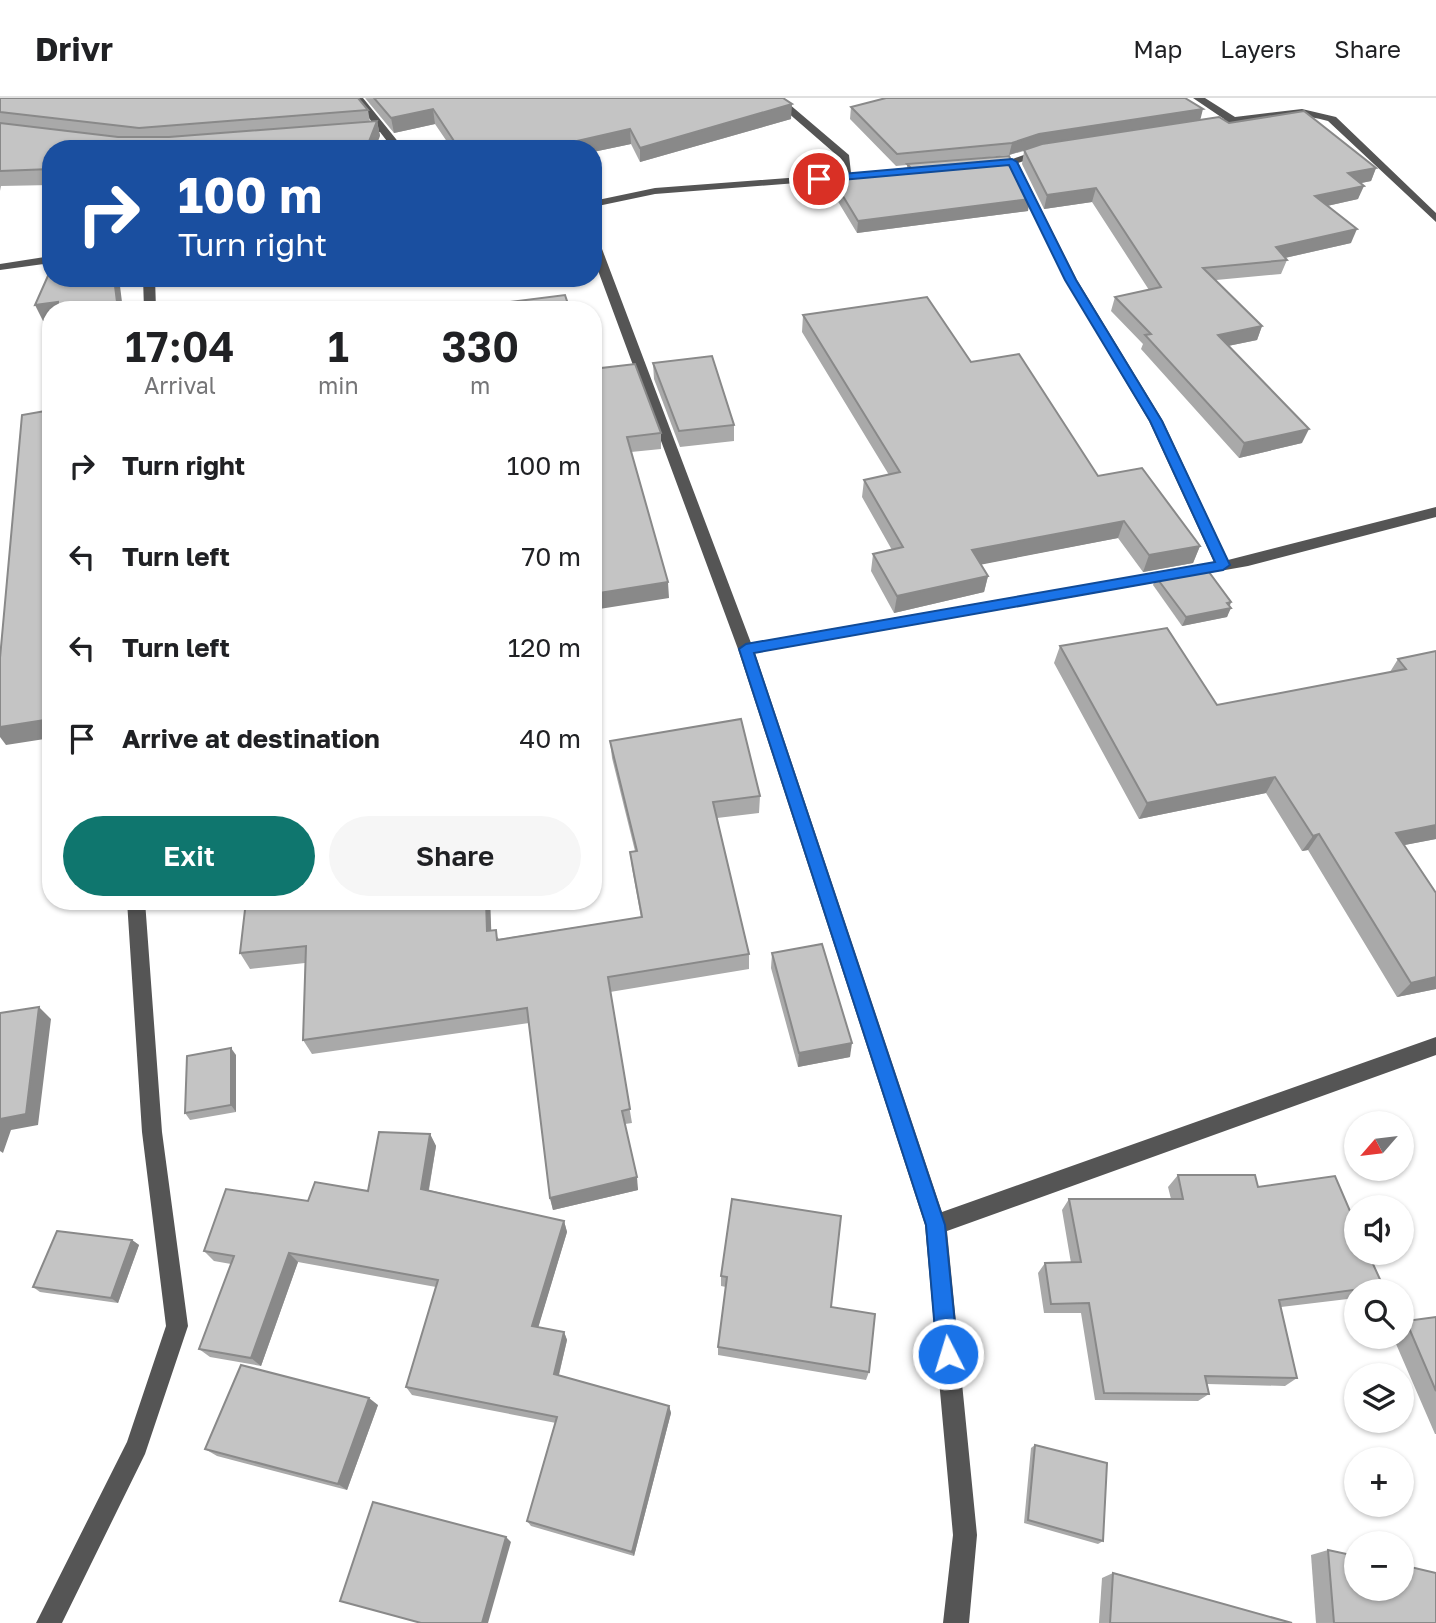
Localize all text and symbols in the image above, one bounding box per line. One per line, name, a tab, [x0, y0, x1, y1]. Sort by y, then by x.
text: Drivr	[35, 29, 113, 68]
text: Map	[1133, 34, 1182, 63]
text: Layers	[1220, 34, 1296, 63]
text: Share	[1334, 34, 1401, 63]
pin	[789, 149, 849, 209]
icon: arrive	[800, 160, 838, 198]
text: 100 m	[178, 165, 322, 224]
icon: right	[63, 168, 154, 259]
text: Turn right	[178, 225, 327, 263]
text: 17:04	[125, 321, 235, 371]
text: 1	[328, 321, 349, 371]
text: 330	[441, 321, 519, 371]
text: Arrival	[144, 371, 216, 399]
text: min	[318, 371, 359, 399]
text: m	[470, 371, 490, 399]
icon: right	[63, 447, 101, 485]
text: Turn right	[122, 450, 245, 481]
text: 100 m	[507, 450, 581, 481]
icon: left	[63, 538, 101, 576]
text: Turn left	[122, 541, 230, 572]
text: 70 m	[522, 541, 581, 572]
icon: left	[63, 629, 101, 667]
text: Turn left	[122, 632, 230, 663]
text: 120 m	[508, 632, 581, 663]
icon: arrive	[63, 720, 101, 758]
text: Arrive at destination	[122, 723, 380, 754]
text: 40 m	[520, 723, 581, 754]
button: Exit	[63, 816, 315, 896]
button: Share	[329, 816, 581, 896]
north arrow	[1344, 1111, 1414, 1181]
map controls	[1344, 1111, 1414, 1601]
button: sound	[1344, 1195, 1414, 1265]
button: search	[1344, 1279, 1414, 1349]
position arrow	[911, 1317, 985, 1391]
button: layers	[1344, 1363, 1414, 1433]
button: +	[1344, 1447, 1414, 1517]
button: −	[1344, 1531, 1414, 1601]

